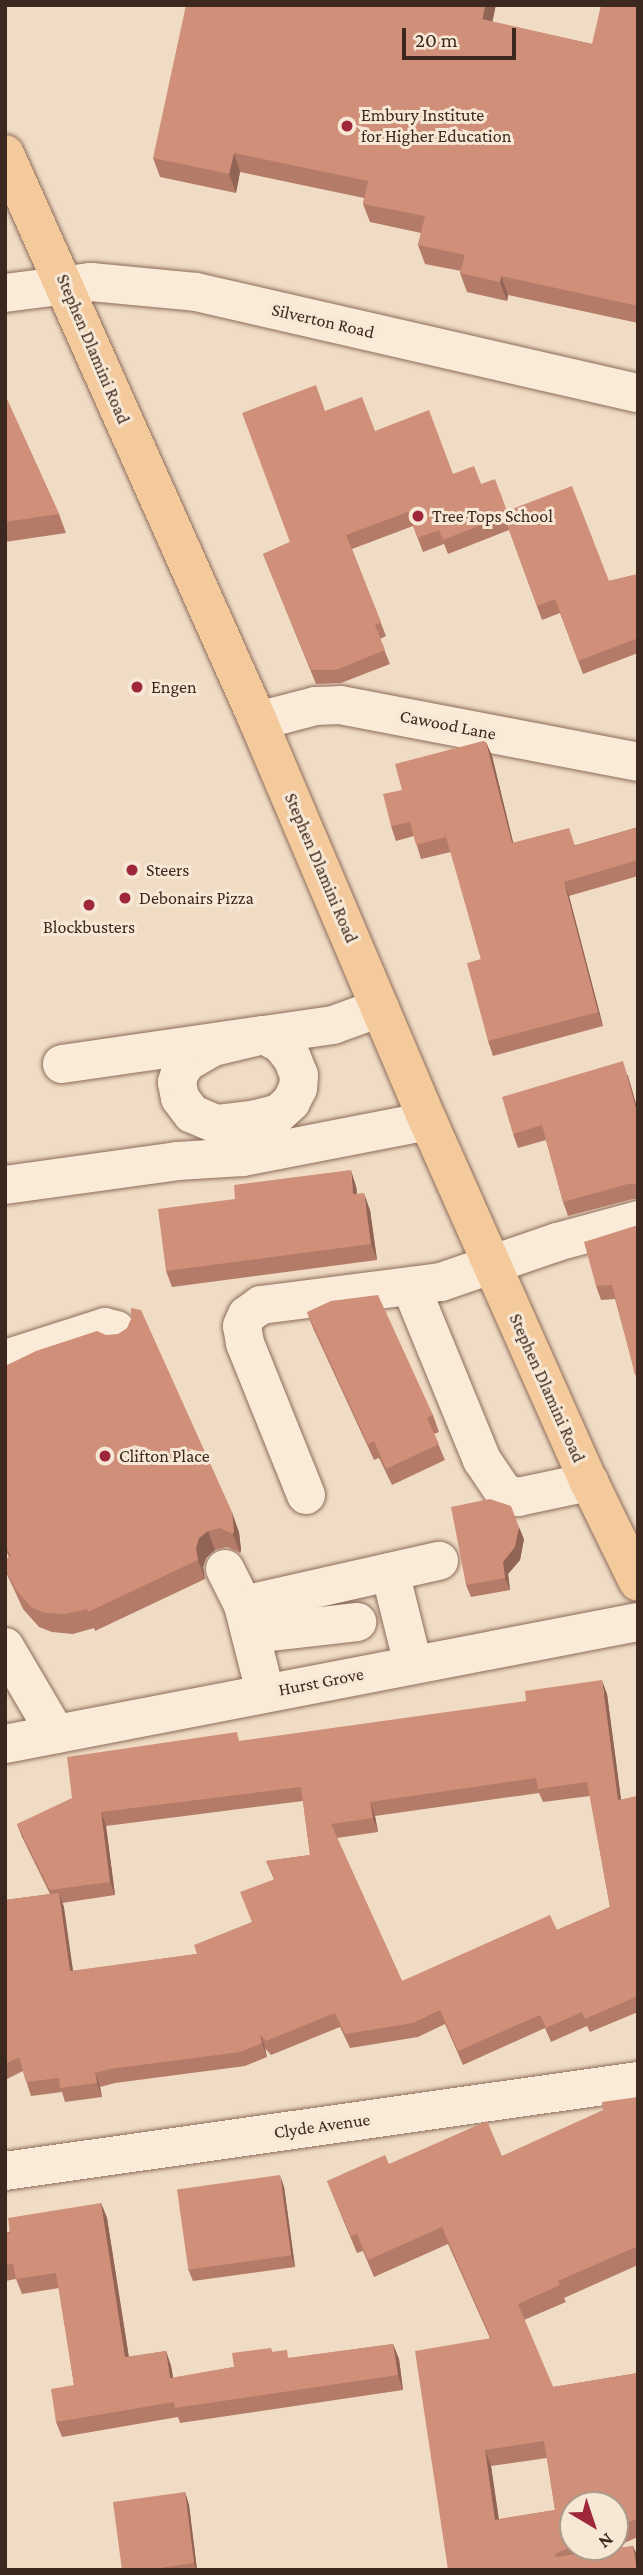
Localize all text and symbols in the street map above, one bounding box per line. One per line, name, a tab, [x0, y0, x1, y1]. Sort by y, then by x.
scale bar	[405, 14, 519, 58]
text: 20 m	[415, 28, 458, 52]
place label: Embury Institute for Higher Education	[361, 105, 511, 148]
marker: Embury Institute for Higher Education	[339, 118, 355, 134]
street label: Stephen Dlamini Road	[52, 271, 134, 427]
street label: Silverton Road	[270, 299, 376, 343]
place label: Tree Tops School	[432, 505, 553, 527]
marker: Tree Tops School	[410, 508, 426, 524]
place label: Engen	[151, 676, 197, 698]
marker: Engen	[129, 679, 145, 695]
street label: Cawood Lane	[398, 705, 498, 745]
street label: Stephen Dlamini Road	[280, 790, 362, 946]
place label: Steers	[146, 859, 189, 881]
marker: Steers	[124, 862, 140, 878]
place label: Debonairs Pizza	[139, 887, 254, 909]
marker: Debonairs Pizza	[117, 890, 133, 906]
marker: Blockbusters	[81, 897, 97, 913]
place label: Blockbusters	[43, 916, 135, 938]
street label: Stephen Dlamini Road	[504, 1310, 590, 1466]
place label: Clifton Place	[119, 1445, 210, 1467]
marker: Clifton Place	[97, 1448, 113, 1464]
street label: Hurst Grove	[277, 1663, 365, 1701]
street label: Clyde Avenue	[272, 2109, 372, 2143]
north arrow	[559, 2491, 629, 2561]
text: N	[595, 2529, 618, 2553]

